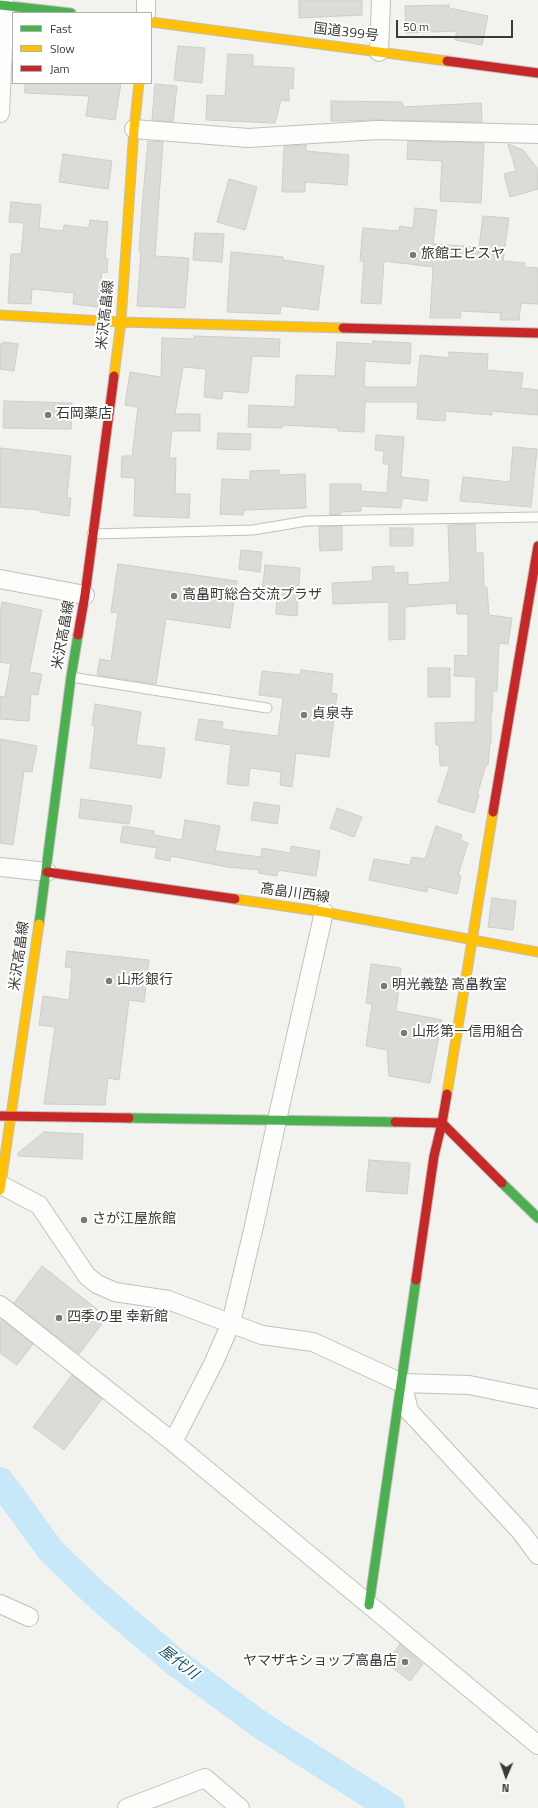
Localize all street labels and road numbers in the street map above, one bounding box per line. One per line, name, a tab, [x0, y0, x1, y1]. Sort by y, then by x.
street label: 国道399号	[312, 21, 380, 45]
street label: 米沢高畠線	[94, 279, 118, 351]
street label: 米沢高畠線	[50, 599, 78, 671]
street label: 高畠川西線	[259, 881, 331, 907]
street label: 米沢高畠線	[7, 920, 33, 992]

